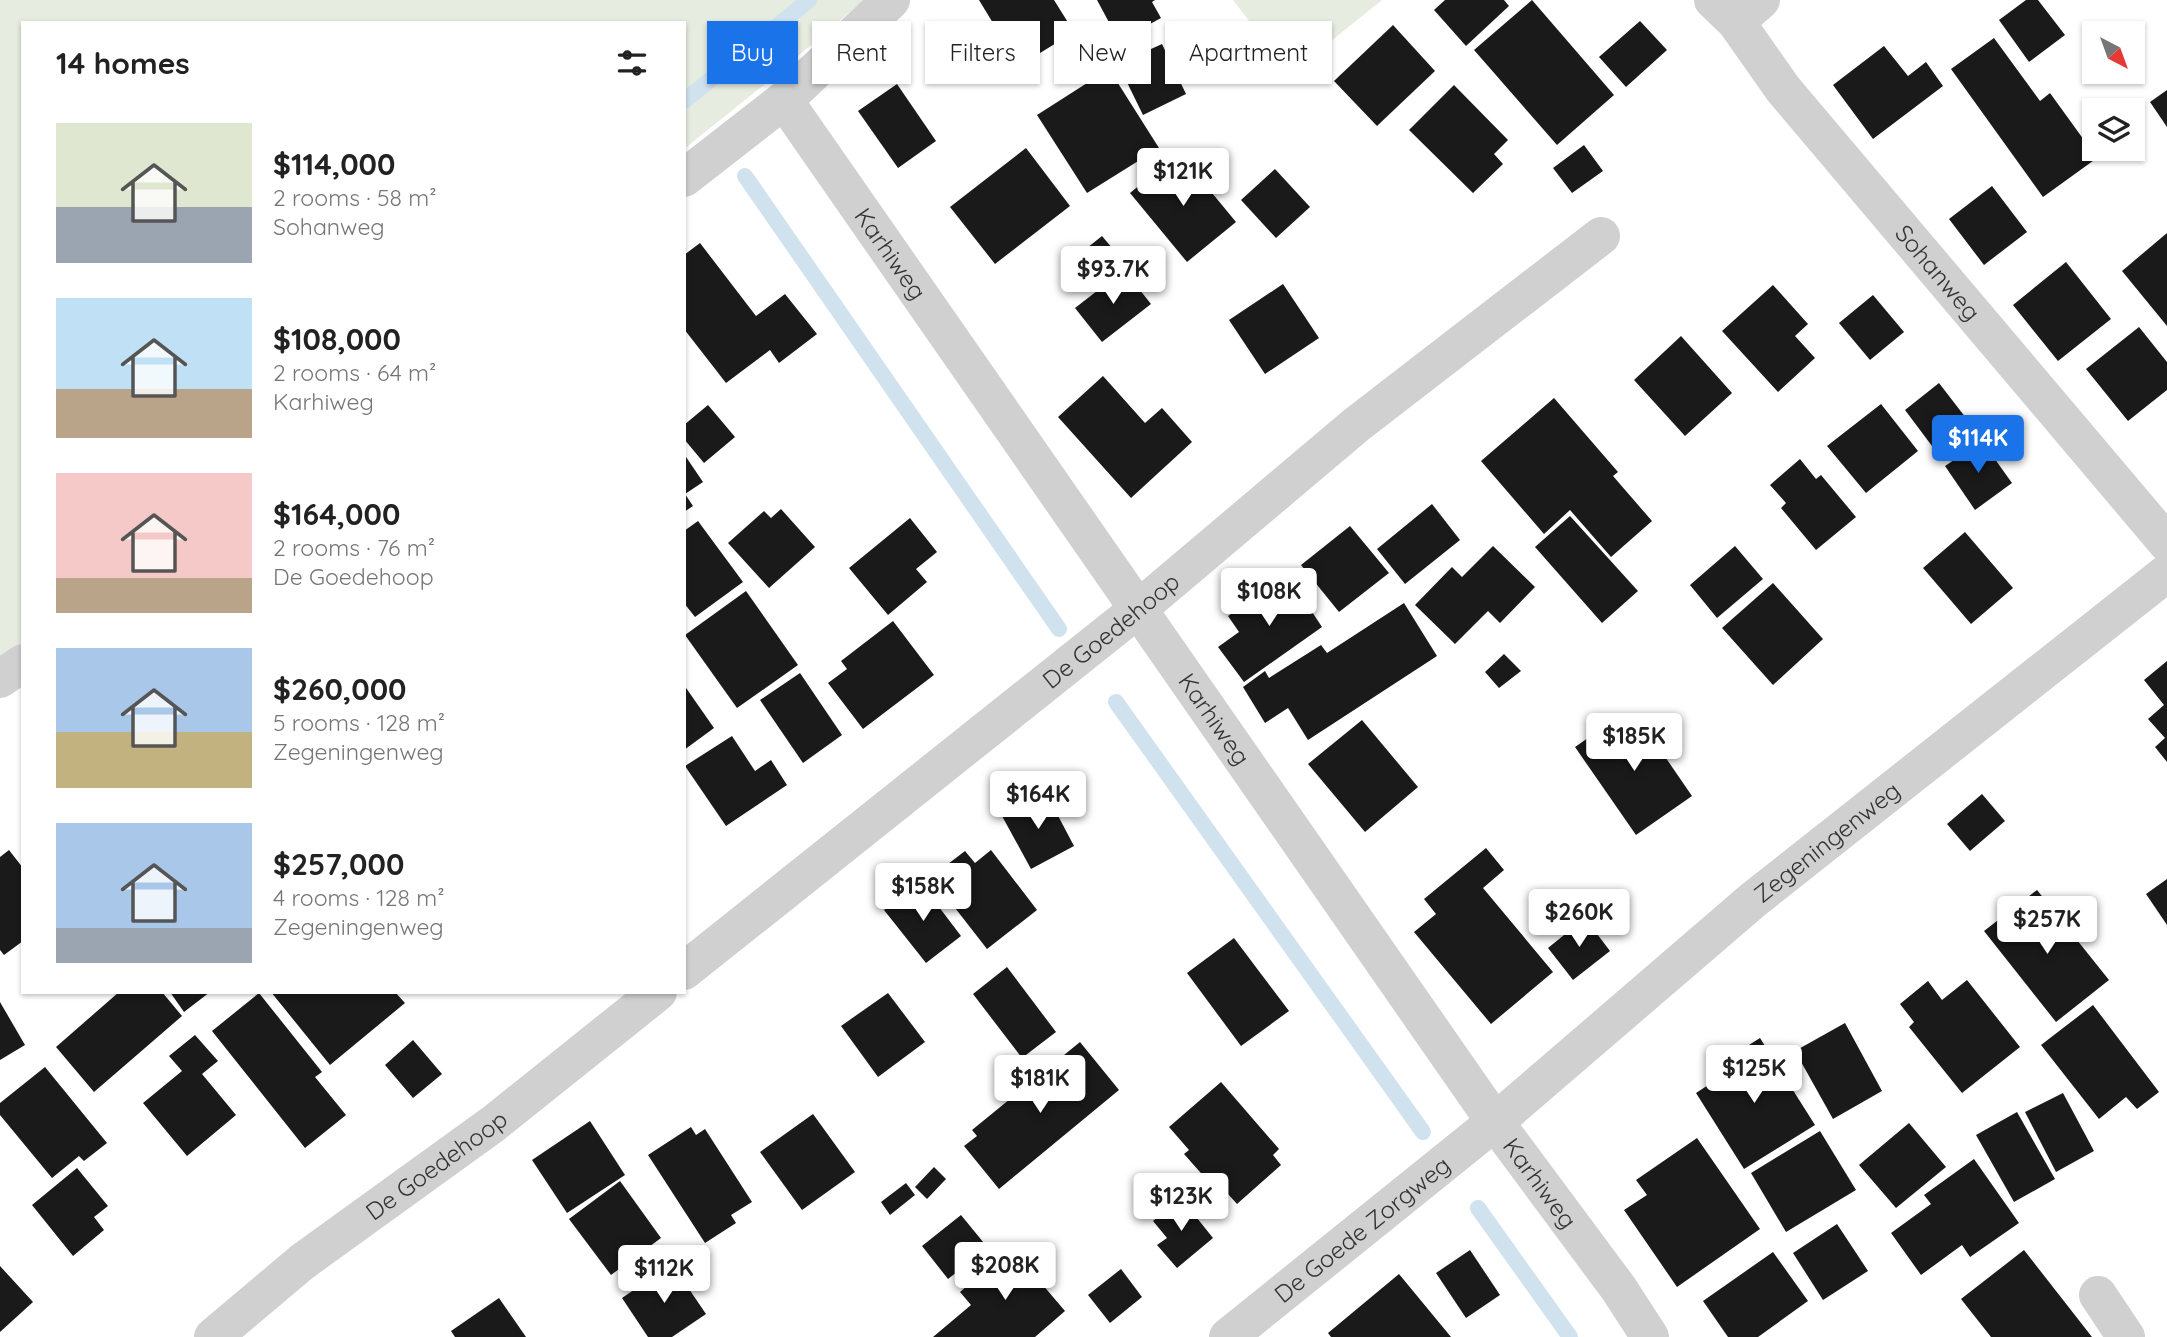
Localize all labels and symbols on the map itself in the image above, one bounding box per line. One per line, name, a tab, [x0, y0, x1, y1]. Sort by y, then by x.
north arrow	[2082, 21, 2146, 84]
pin: $121K	[1134, 148, 1232, 208]
street label: Karhiweg	[848, 202, 933, 305]
street label: Sohanweg	[1889, 218, 1987, 327]
pin: $93.7K	[1056, 246, 1170, 306]
pin: $114K	[1929, 416, 2027, 475]
street label: De Goedehoop	[1036, 566, 1185, 695]
pin: $108K	[1220, 568, 1318, 628]
street label: Karhiweg	[1172, 667, 1257, 771]
pin: $185K	[1585, 714, 1683, 773]
pin: $164K	[989, 772, 1087, 831]
street label: Zegeningenweg	[1747, 775, 1906, 909]
pin: $158K	[874, 864, 972, 923]
pin: $260K	[1530, 890, 1628, 949]
pin: $257K	[1998, 897, 2096, 956]
pin: $125K	[1705, 1046, 1803, 1105]
pin: $181K	[991, 1056, 1089, 1115]
street label: De Goedehoop	[360, 1104, 513, 1226]
street label: Karhiweg	[1497, 1132, 1584, 1234]
street label: De Goede Zorgweg	[1268, 1149, 1456, 1309]
pin: $123K	[1132, 1174, 1230, 1233]
pin: $208K	[956, 1242, 1054, 1302]
pin: $112K	[615, 1246, 713, 1305]

